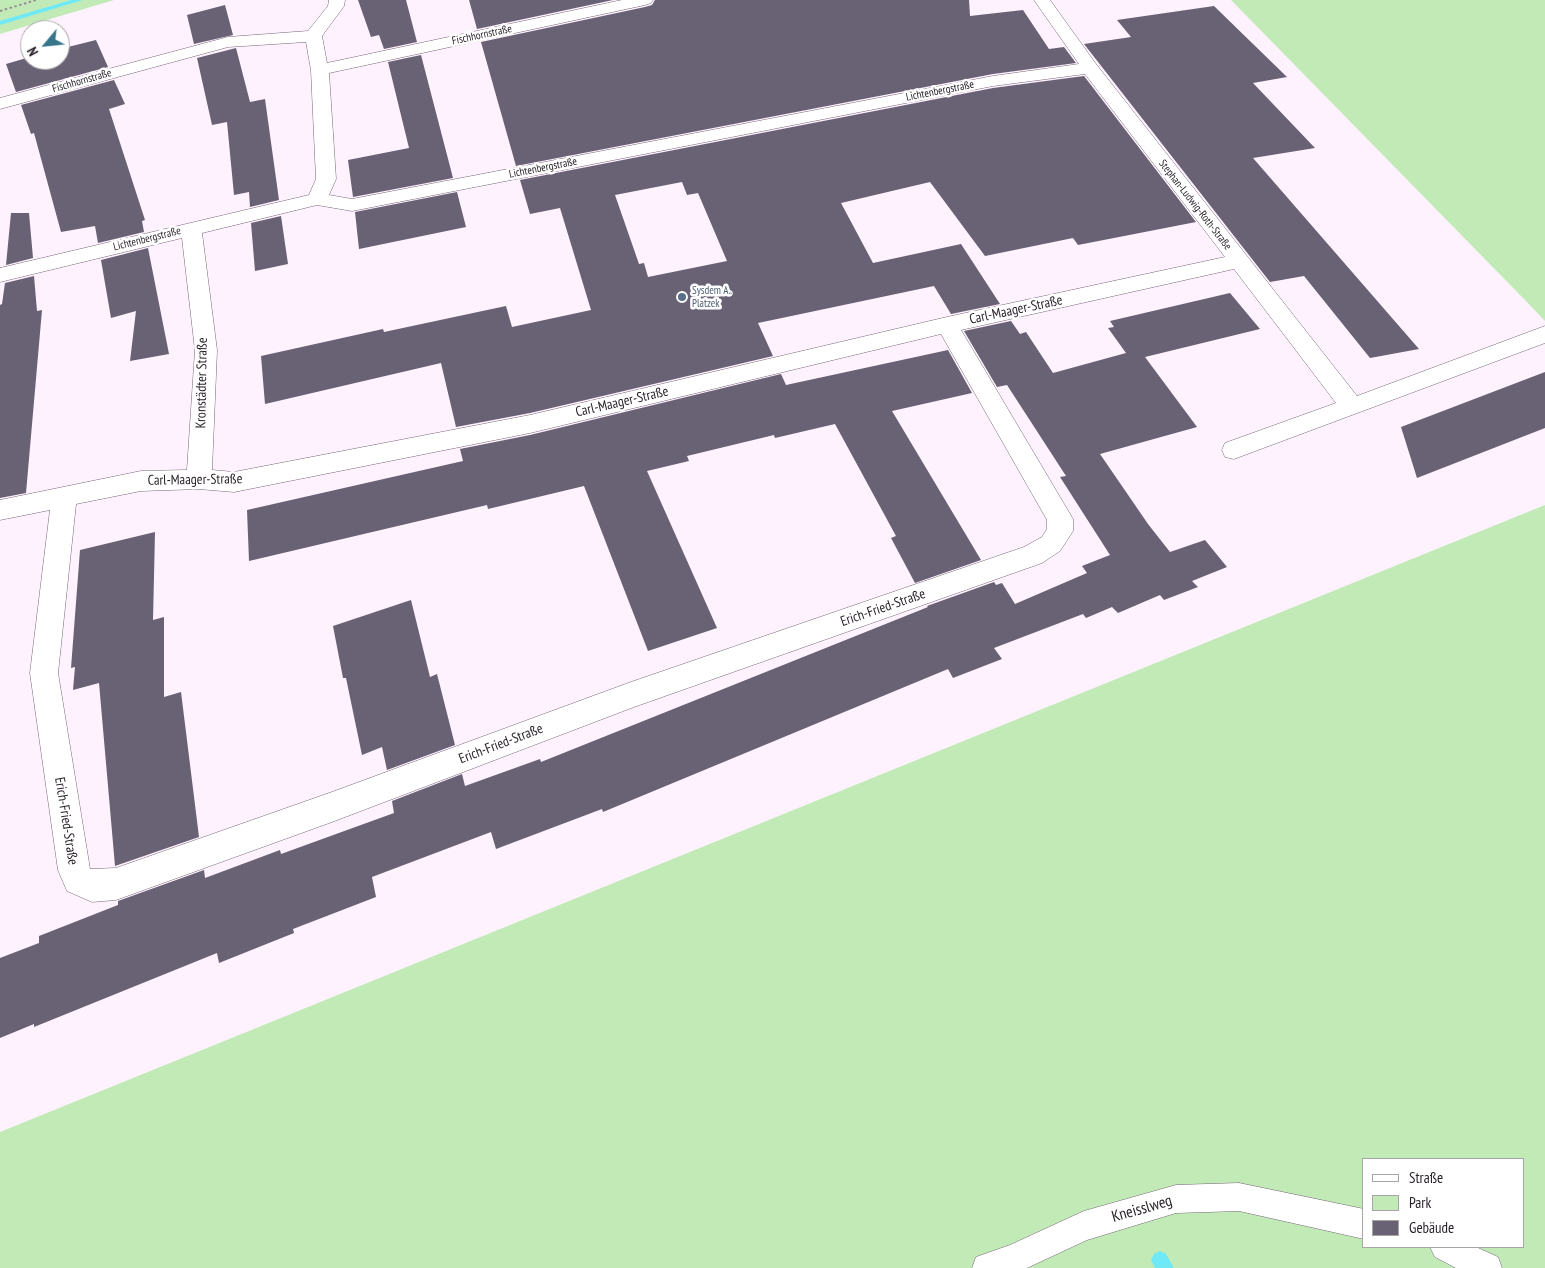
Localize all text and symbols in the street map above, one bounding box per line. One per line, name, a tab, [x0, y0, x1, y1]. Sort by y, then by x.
north arrow	[20, 20, 70, 70]
street label: Fischhornstraße	[451, 22, 513, 48]
text: N	[23, 44, 42, 59]
street label: Fischhornstraße	[51, 66, 113, 96]
street label: Lichtenbergstraße	[905, 78, 975, 104]
street label: Lichtenbergstraße	[508, 155, 578, 181]
street label: Stephan-Ludwig-Roth-Straße	[1156, 157, 1234, 253]
street label: Lichtenbergstraße	[112, 224, 182, 254]
place label: Sysdem A. Platzek	[692, 284, 731, 310]
marker: Sysdem A. Platzek	[676, 291, 688, 303]
street label: Carl-Maager-Straße	[968, 292, 1064, 328]
street label: Kronstädter Straße	[193, 337, 211, 429]
street label: Carl-Maager-Straße	[574, 383, 670, 421]
street label: Carl-Maager-Straße	[147, 471, 243, 489]
street label: Erich-Fried-Straße	[838, 586, 928, 630]
street label: Erich-Fried-Straße	[457, 720, 545, 768]
street label: Erich-Fried-Straße	[51, 776, 81, 866]
legend	[1362, 1158, 1525, 1248]
text: Straße	[1409, 1168, 1443, 1187]
street label: Kneisslweg	[1110, 1191, 1174, 1227]
text: Park	[1409, 1193, 1431, 1212]
text: Gebäude	[1409, 1218, 1454, 1237]

